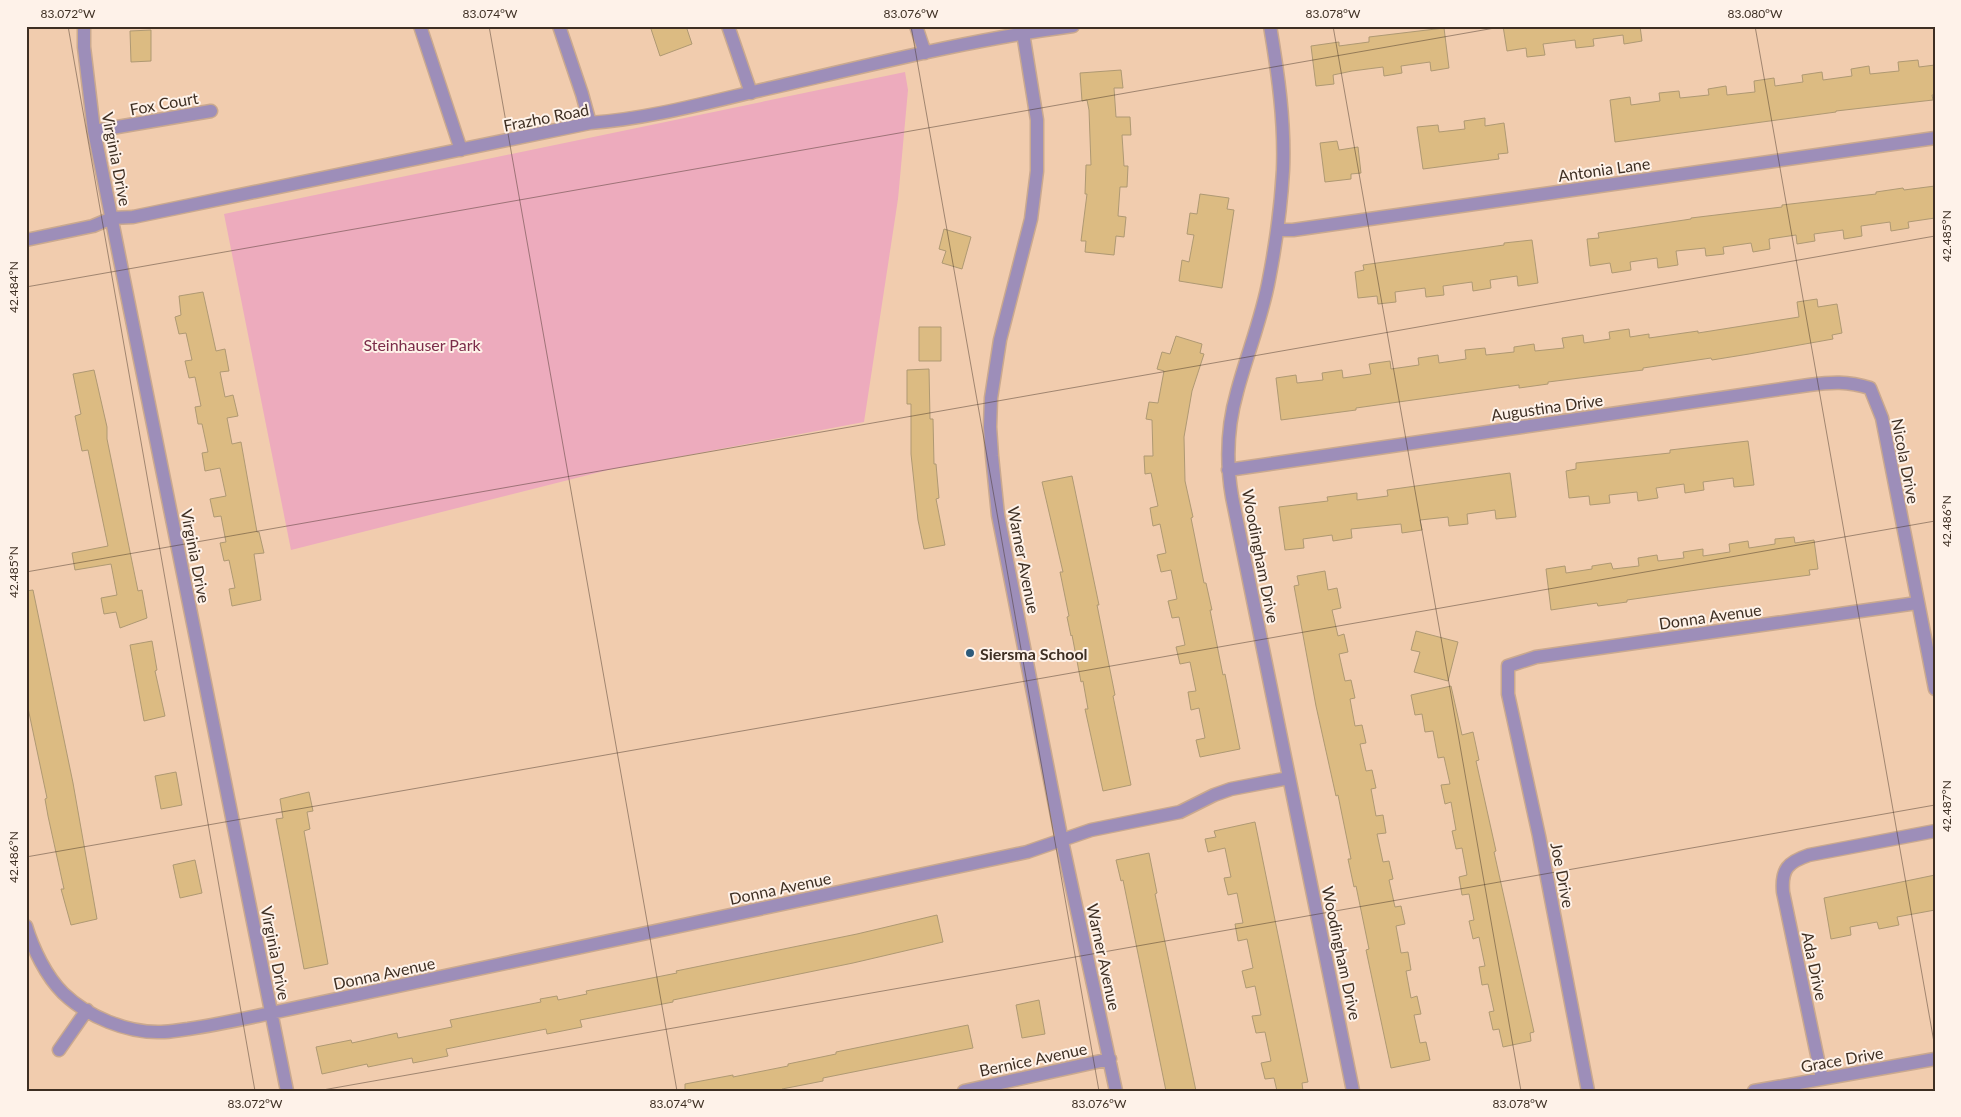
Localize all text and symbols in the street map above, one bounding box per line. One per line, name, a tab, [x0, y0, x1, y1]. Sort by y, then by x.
text: 83.072°W	[40, 6, 96, 21]
text: 83.074°W	[462, 6, 518, 21]
text: 83.076°W	[883, 6, 939, 21]
text: 83.078°W	[1305, 6, 1361, 21]
text: 83.080°W	[1727, 6, 1783, 21]
street label: Fox Court	[128, 88, 200, 118]
street label: Frazho Road	[502, 99, 590, 135]
street label: Virginia Drive	[99, 110, 135, 208]
street label: Antonia Lane	[1557, 153, 1651, 185]
text: 42.485°N	[1939, 210, 1954, 262]
text: 42.484°N	[6, 261, 21, 313]
park label: Steinhauser Park	[363, 335, 481, 354]
street label: Augustina Drive	[1490, 390, 1604, 424]
street label: Nicola Drive	[1888, 417, 1924, 505]
street label: Woodingham Drive	[1239, 487, 1283, 625]
text: 42.486°N	[1939, 495, 1954, 547]
street label: Warner Avenue	[1004, 505, 1044, 615]
street label: Virginia Drive	[178, 507, 214, 605]
text: 42.485°N	[6, 546, 21, 598]
street label: Donna Avenue	[1657, 599, 1763, 633]
place label: Siersma School	[980, 644, 1088, 663]
marker: Siersma School	[964, 647, 976, 659]
text: 42.487°N	[1939, 780, 1954, 832]
text: 42.486°N	[6, 831, 21, 883]
street label: Joe Drive	[1547, 841, 1579, 909]
street label: Donna Avenue	[727, 868, 833, 908]
street label: Woodingham Drive	[1319, 884, 1365, 1022]
street label: Warner Avenue	[1083, 902, 1125, 1012]
street label: Virginia Drive	[258, 904, 294, 1002]
street label: Ada Drive	[1798, 930, 1832, 1002]
street label: Donna Avenue	[331, 953, 437, 993]
street label: Bernice Avenue	[977, 1038, 1089, 1080]
street label: Grace Drive	[1799, 1042, 1885, 1076]
text: 83.072°W	[227, 1096, 283, 1111]
text: 83.074°W	[649, 1096, 705, 1111]
text: 83.076°W	[1071, 1096, 1127, 1111]
text: 83.078°W	[1492, 1096, 1548, 1111]

